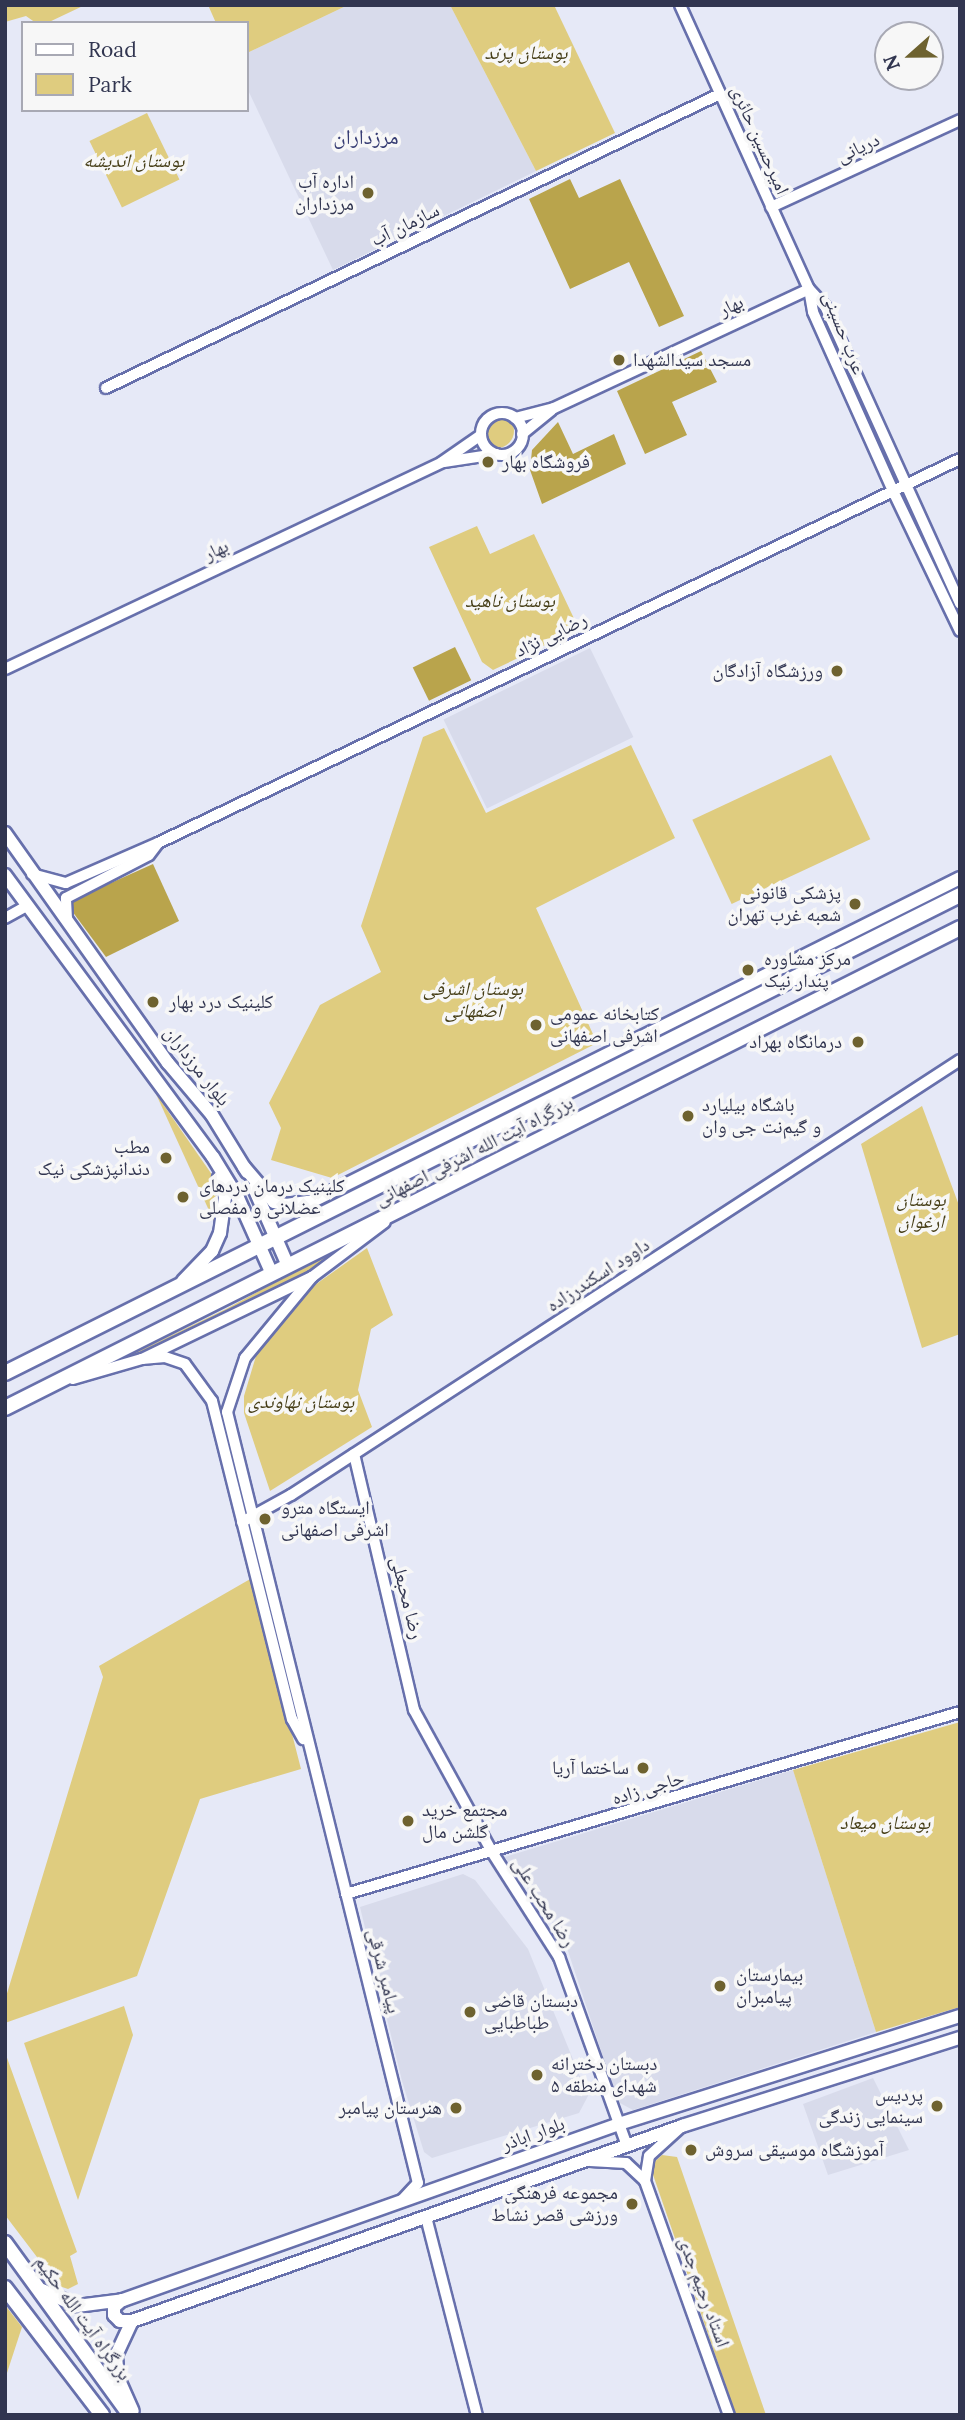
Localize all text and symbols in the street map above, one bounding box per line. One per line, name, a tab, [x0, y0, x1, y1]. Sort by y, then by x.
legend	[21, 21, 248, 112]
north arrow	[874, 21, 944, 91]
text: Road	[88, 36, 137, 63]
park label: بوستان پرند	[485, 42, 567, 64]
text: N	[877, 52, 905, 74]
text: Park	[88, 71, 132, 98]
street label: امیرحسین حائری	[726, 82, 794, 198]
district label: مرزداران	[333, 124, 399, 150]
street label: دریانی	[833, 128, 883, 168]
park label: بوستان اندیشه	[84, 150, 184, 172]
place label: اداره آب مرزداران	[295, 171, 354, 215]
marker: اداره آب مرزداران	[360, 185, 376, 201]
street label: سازمان آب	[367, 199, 443, 251]
street label: عرب حسینی	[818, 288, 870, 378]
street label: بهار	[715, 290, 747, 322]
place label: مسجد سیدالشهدا	[633, 349, 751, 371]
marker: مسجد سیدالشهدا	[611, 352, 627, 368]
place label: فروشگاه بهار	[502, 451, 590, 473]
marker: فروشگاه بهار	[480, 454, 496, 470]
street label: بهار	[200, 534, 232, 566]
park label: بوستان ناهید	[465, 590, 555, 612]
street label: رضایی نژاد	[511, 608, 591, 662]
place label: ورزشگاه آزادگان	[713, 660, 823, 682]
marker: ورزشگاه آزادگان	[829, 663, 845, 679]
place label: پزشکی قانونی شعبه غرب تهران	[727, 882, 841, 926]
marker: پزشکی قانونی شعبه غرب تهران	[847, 896, 863, 912]
place label: مرکز مشاوره پندار نیک	[764, 948, 851, 992]
marker: مرکز مشاوره پندار نیک	[738, 960, 758, 980]
park label: بوستان اشرفی اصفهانی	[423, 978, 523, 1022]
place label: کلینیک درد بهار	[169, 991, 273, 1013]
marker: کلینیک درد بهار	[143, 992, 163, 1012]
place label: کتابخانه عمومی اشرفی اصفهانی	[550, 1003, 659, 1047]
marker: کتابخانه عمومی اشرفی اصفهانی	[528, 1017, 544, 1033]
street label: بلوار مرزداران	[159, 1022, 235, 1110]
place label: درمانگاه بهراد	[749, 1031, 842, 1053]
marker: درمانگاه بهراد	[848, 1032, 868, 1052]
street label: بزرگراه آیت الله اشرفی اصفهانی	[371, 1091, 577, 1211]
place label: باشگاه بیلیارد و گیم‌نت جی وان	[702, 1094, 821, 1138]
marker: باشگاه بیلیارد و گیم‌نت جی وان	[680, 1108, 696, 1124]
place label: مطب دندانپزشکی نیک	[38, 1136, 150, 1180]
marker: مطب دندانپزشکی نیک	[156, 1148, 176, 1168]
place label: کلینیک درمان دردهای عضلانی و مفصلی	[199, 1175, 345, 1219]
marker: کلینیک درمان دردهای عضلانی و مفصلی	[173, 1187, 193, 1207]
park label: بوستان ارغوان	[896, 1189, 946, 1233]
street label: داوود اسکندرزاده	[542, 1233, 654, 1317]
park label: بوستان نهاوندی	[248, 1391, 354, 1413]
place label: ایستگاه مترو اشرفی اصفهانی	[281, 1497, 389, 1541]
marker: ایستگاه مترو اشرفی اصفهانی	[255, 1509, 275, 1529]
street label: رضا محبعلی	[386, 1554, 428, 1642]
place label: ساختما آریا	[552, 1757, 629, 1779]
marker: ساختما آریا	[635, 1760, 651, 1776]
street label: حاجی زاده	[609, 1766, 687, 1810]
place label: مجتمع خرید گلشن مال	[422, 1799, 507, 1843]
park label: بوستان میعاد	[840, 1812, 930, 1834]
marker: مجتمع خرید گلشن مال	[400, 1813, 416, 1829]
street label: رضا محب علی	[508, 1853, 580, 1951]
street label: پیامبر شرقی	[363, 1926, 405, 2016]
place label: بیمارستان پیامبران	[736, 1964, 803, 2008]
marker: بیمارستان پیامبران	[710, 1976, 730, 1996]
place label: دبستان قاضی طباطبایی	[484, 1990, 578, 2034]
marker: دبستان قاضی طباطبایی	[462, 2004, 478, 2020]
place label: دبستان دخترانه شهدای منطقه ۵	[551, 2053, 657, 2097]
marker: دبستان دخترانه شهدای منطقه ۵	[529, 2067, 545, 2083]
place label: پردیس سینمایی زندگی	[818, 2084, 923, 2128]
place label: هنرستان پیامبر	[339, 2097, 442, 2119]
marker: پردیس سینمایی زندگی	[929, 2098, 945, 2114]
marker: هنرستان پیامبر	[448, 2100, 464, 2116]
street label: بلوار اباذر	[498, 2112, 568, 2156]
place label: آموزشگاه موسیقی سروش	[705, 2139, 884, 2161]
marker: آموزشگاه موسیقی سروش	[683, 2142, 699, 2158]
place label: مجموعه فرهنگی ورزشی قصر نشاط	[491, 2182, 618, 2226]
marker: مجموعه فرهنگی ورزشی قصر نشاط	[624, 2196, 640, 2212]
street label: استاد رحیم جدی	[674, 2234, 734, 2350]
street label: بزرگراه آیت الله حکیم	[30, 2251, 136, 2385]

